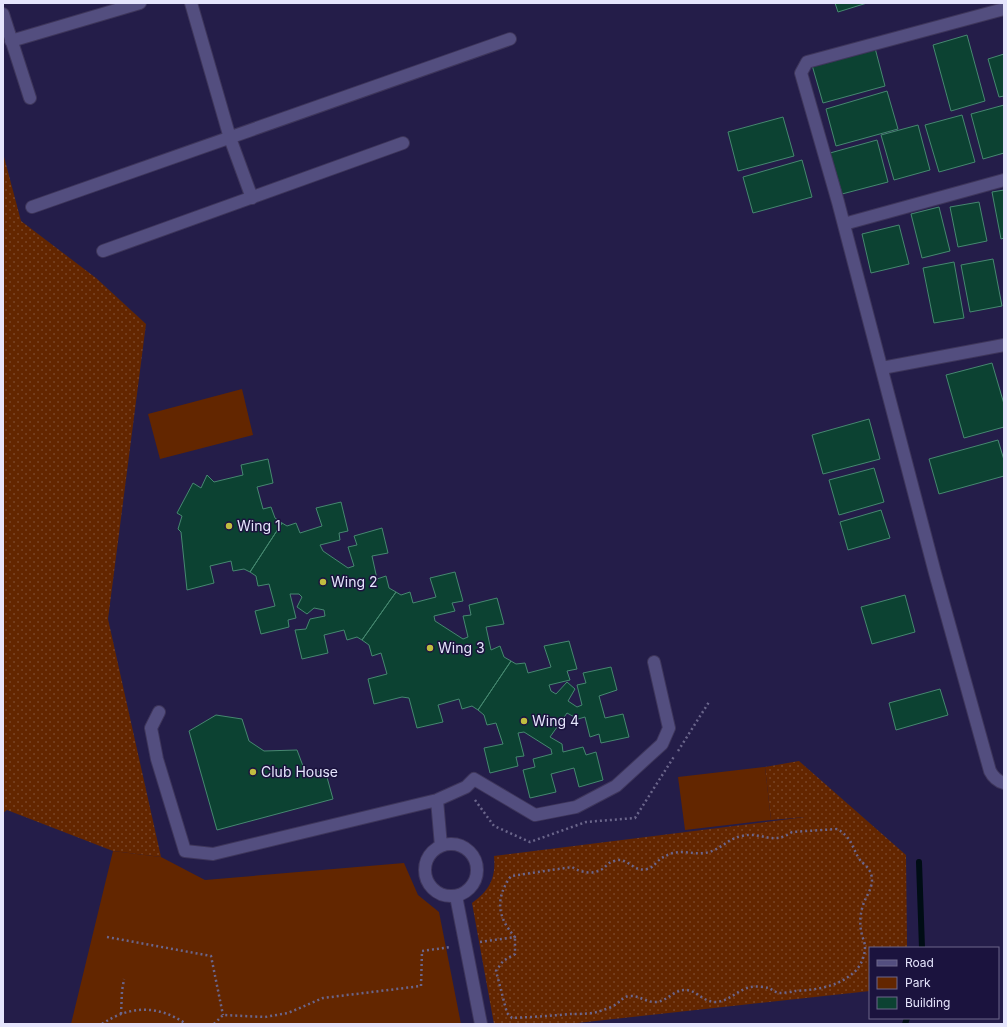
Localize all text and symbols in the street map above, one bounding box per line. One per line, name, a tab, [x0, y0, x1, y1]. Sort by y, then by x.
place label: Wing 1	[237, 517, 281, 534]
marker: Wing 1	[224, 521, 234, 531]
place label: Wing 2	[331, 573, 378, 590]
marker: Wing 2	[318, 577, 328, 587]
place label: Wing 3	[438, 639, 485, 656]
marker: Wing 3	[425, 643, 435, 653]
place label: Wing 4	[532, 712, 579, 729]
marker: Wing 4	[519, 716, 529, 726]
place label: Club House	[261, 763, 338, 780]
marker: Club House	[248, 767, 258, 777]
legend	[869, 947, 999, 1019]
text: Road	[905, 955, 934, 970]
text: Park	[905, 975, 931, 990]
text: Building	[905, 995, 950, 1010]

